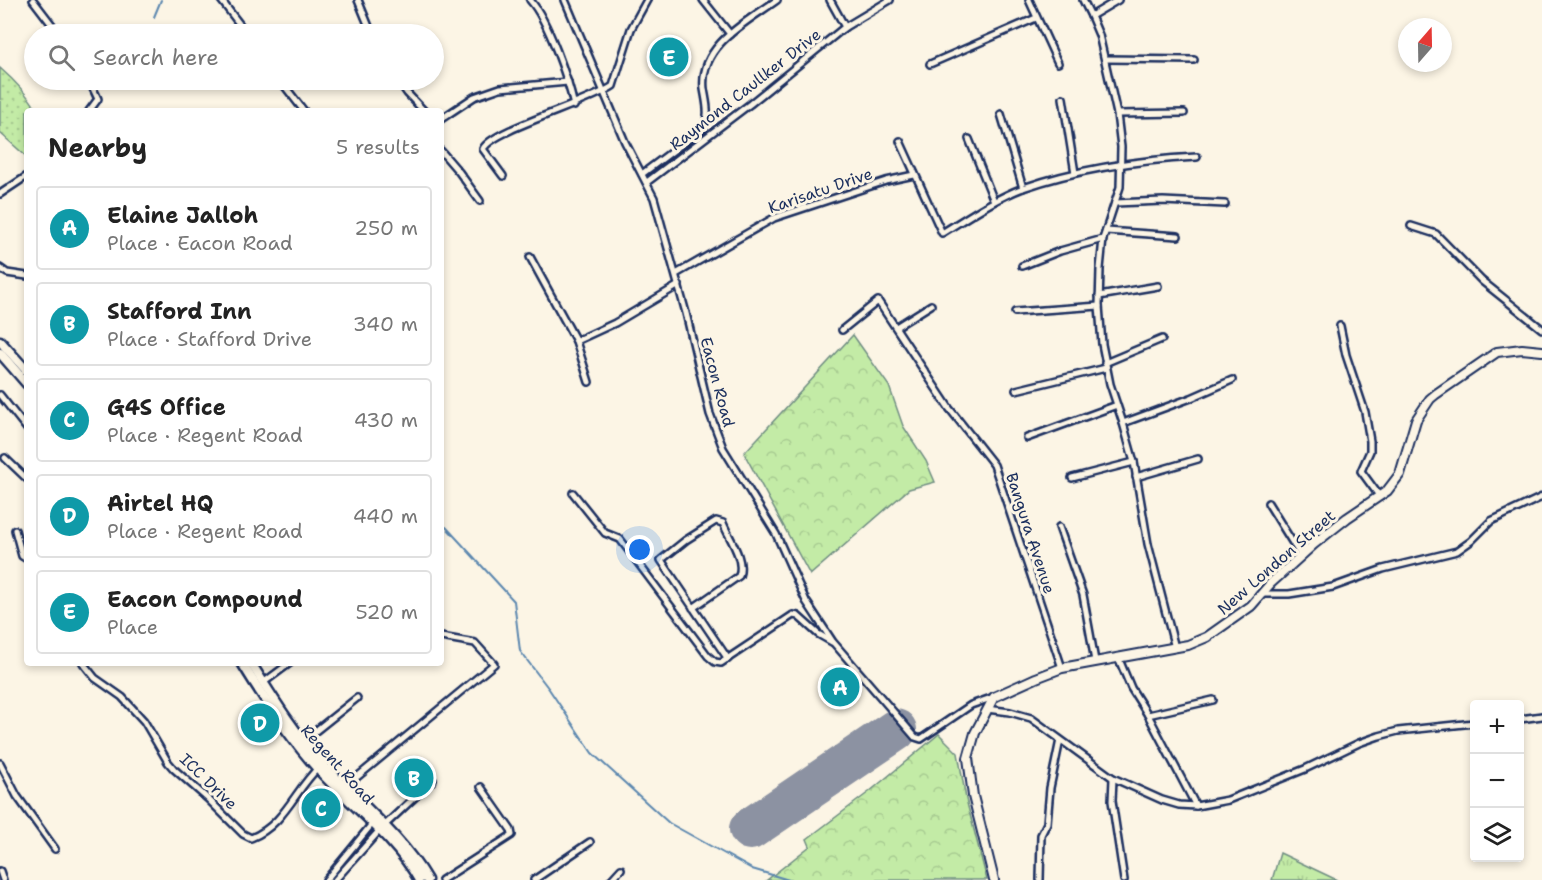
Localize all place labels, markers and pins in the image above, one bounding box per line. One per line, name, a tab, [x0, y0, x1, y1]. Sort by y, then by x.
pin: E	[650, 34, 688, 80]
pin: A	[820, 664, 860, 710]
pin: D	[240, 700, 280, 746]
pin: B	[394, 756, 434, 800]
pin: C	[302, 786, 340, 830]

